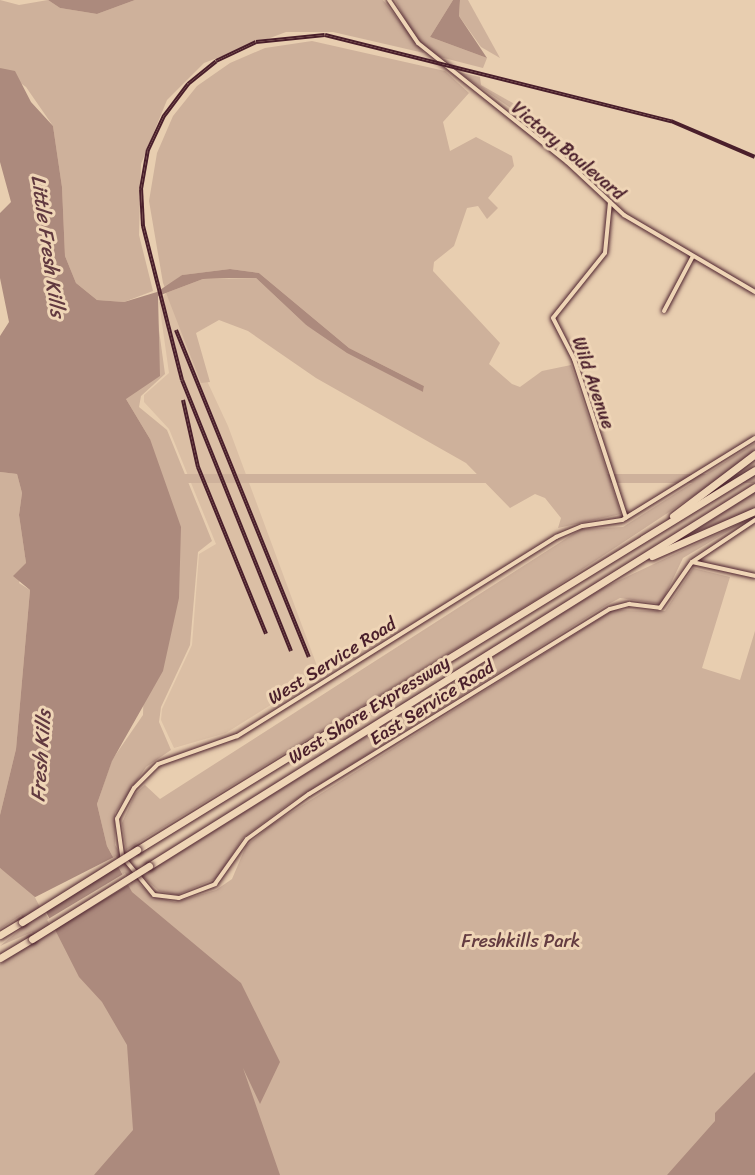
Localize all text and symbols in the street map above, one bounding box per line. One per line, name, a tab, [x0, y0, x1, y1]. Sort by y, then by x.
street label: Victory Boulevard	[507, 97, 629, 205]
water label: Little Fresh Kills	[26, 173, 70, 319]
street label: Wild Avenue	[567, 334, 619, 432]
street label: West Service Road	[264, 613, 400, 709]
street label: West Shore Expressway	[284, 651, 454, 769]
street label: East Service Road	[366, 656, 498, 750]
water label: Fresh Kills	[26, 710, 56, 802]
park label: Freshkills Park	[462, 930, 580, 952]

